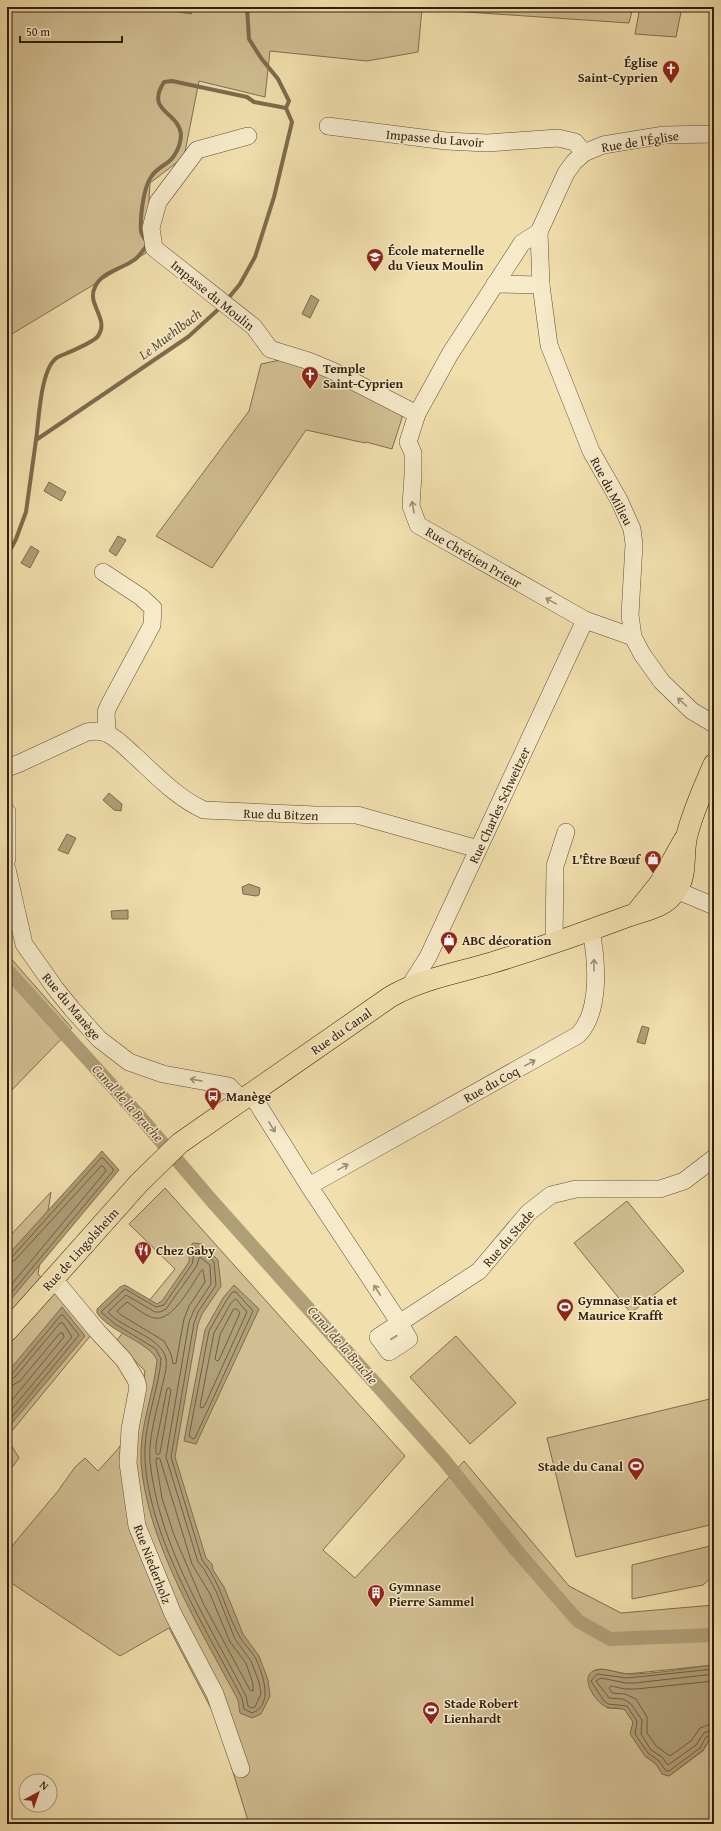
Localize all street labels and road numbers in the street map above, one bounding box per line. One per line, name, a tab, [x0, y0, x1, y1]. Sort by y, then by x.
street label: Impasse du Lavoir	[385, 125, 485, 152]
street label: Rue de l'Église	[600, 126, 680, 157]
street label: Impasse du Moulin	[167, 256, 259, 336]
street label: Rue du Milieu	[586, 454, 638, 529]
street label: Rue Chrétien Prieur	[422, 522, 526, 593]
street label: Rue Charles Schweitzer	[464, 743, 535, 867]
street label: Rue du Bitzen	[243, 804, 319, 825]
street label: Rue du Manège	[38, 968, 106, 1044]
street label: Rue du Canal	[307, 1003, 376, 1059]
street label: Rue du Coq	[460, 1061, 523, 1107]
street label: Rue de Lingolsheim	[38, 1203, 123, 1295]
street label: Rue du Stade	[478, 1206, 539, 1271]
street label: Rue Niederholz	[129, 1522, 176, 1607]

